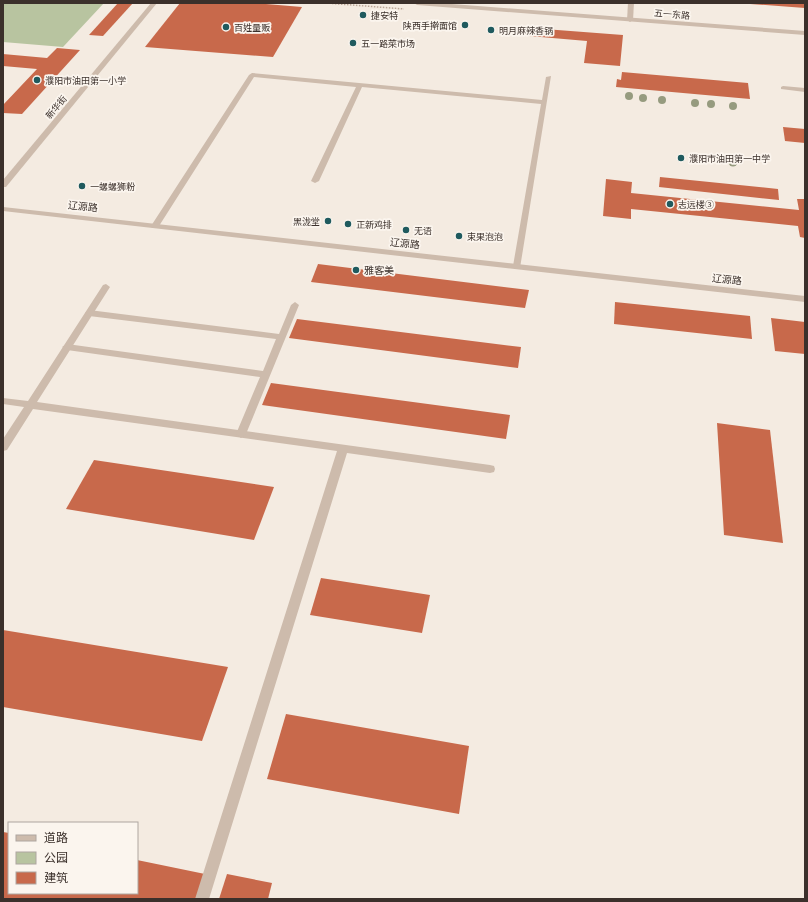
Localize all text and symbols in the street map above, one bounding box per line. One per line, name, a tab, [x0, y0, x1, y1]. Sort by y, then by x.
street label: 五一东路	[653, 6, 691, 22]
place label: 捷安特	[371, 9, 398, 22]
marker: 捷安特	[358, 10, 368, 20]
place label: 陕西手擀面馆	[403, 19, 457, 32]
marker: 陕西手擀面馆	[460, 20, 470, 30]
place label: 百姓量贩	[234, 21, 270, 34]
marker: 百姓量贩	[221, 22, 231, 32]
place label: 明月麻辣香锅	[499, 24, 553, 37]
marker: 明月麻辣香锅	[486, 25, 496, 35]
place label: 五一路菜市场	[361, 37, 415, 50]
marker: 五一路菜市场	[348, 38, 358, 48]
place label: 濮阳市油田第一小学	[45, 74, 126, 87]
marker: 濮阳市油田第一小学	[32, 75, 42, 85]
street label: 新华街	[42, 92, 70, 122]
place label: 濮阳市油田第一中学	[689, 152, 770, 165]
marker: 濮阳市油田第一中学	[676, 153, 686, 163]
place label: 一螺螺狮粉	[90, 180, 135, 193]
marker: 一螺螺狮粉	[77, 181, 87, 191]
street label: 辽源路	[67, 197, 99, 215]
place label: 志远楼③	[678, 198, 714, 211]
marker: 志远楼③	[665, 199, 675, 209]
place label: 黑泷堂	[293, 215, 320, 228]
marker: 黑泷堂	[323, 216, 333, 226]
place label: 正新鸡排	[356, 218, 392, 231]
marker: 正新鸡排	[343, 219, 353, 229]
place label: 无语	[414, 224, 432, 237]
marker: 无语	[401, 225, 411, 235]
place label: 束果泡泡	[467, 230, 503, 243]
marker: 束果泡泡	[454, 231, 464, 241]
street label: 辽源路	[389, 234, 421, 252]
place label: 雅客美	[364, 263, 394, 277]
marker: 雅客美	[351, 265, 361, 275]
street label: 辽源路	[711, 270, 743, 288]
legend	[8, 822, 138, 894]
text: 道路	[44, 829, 68, 846]
text: 公园	[44, 849, 68, 866]
text: 建筑	[44, 869, 68, 886]

